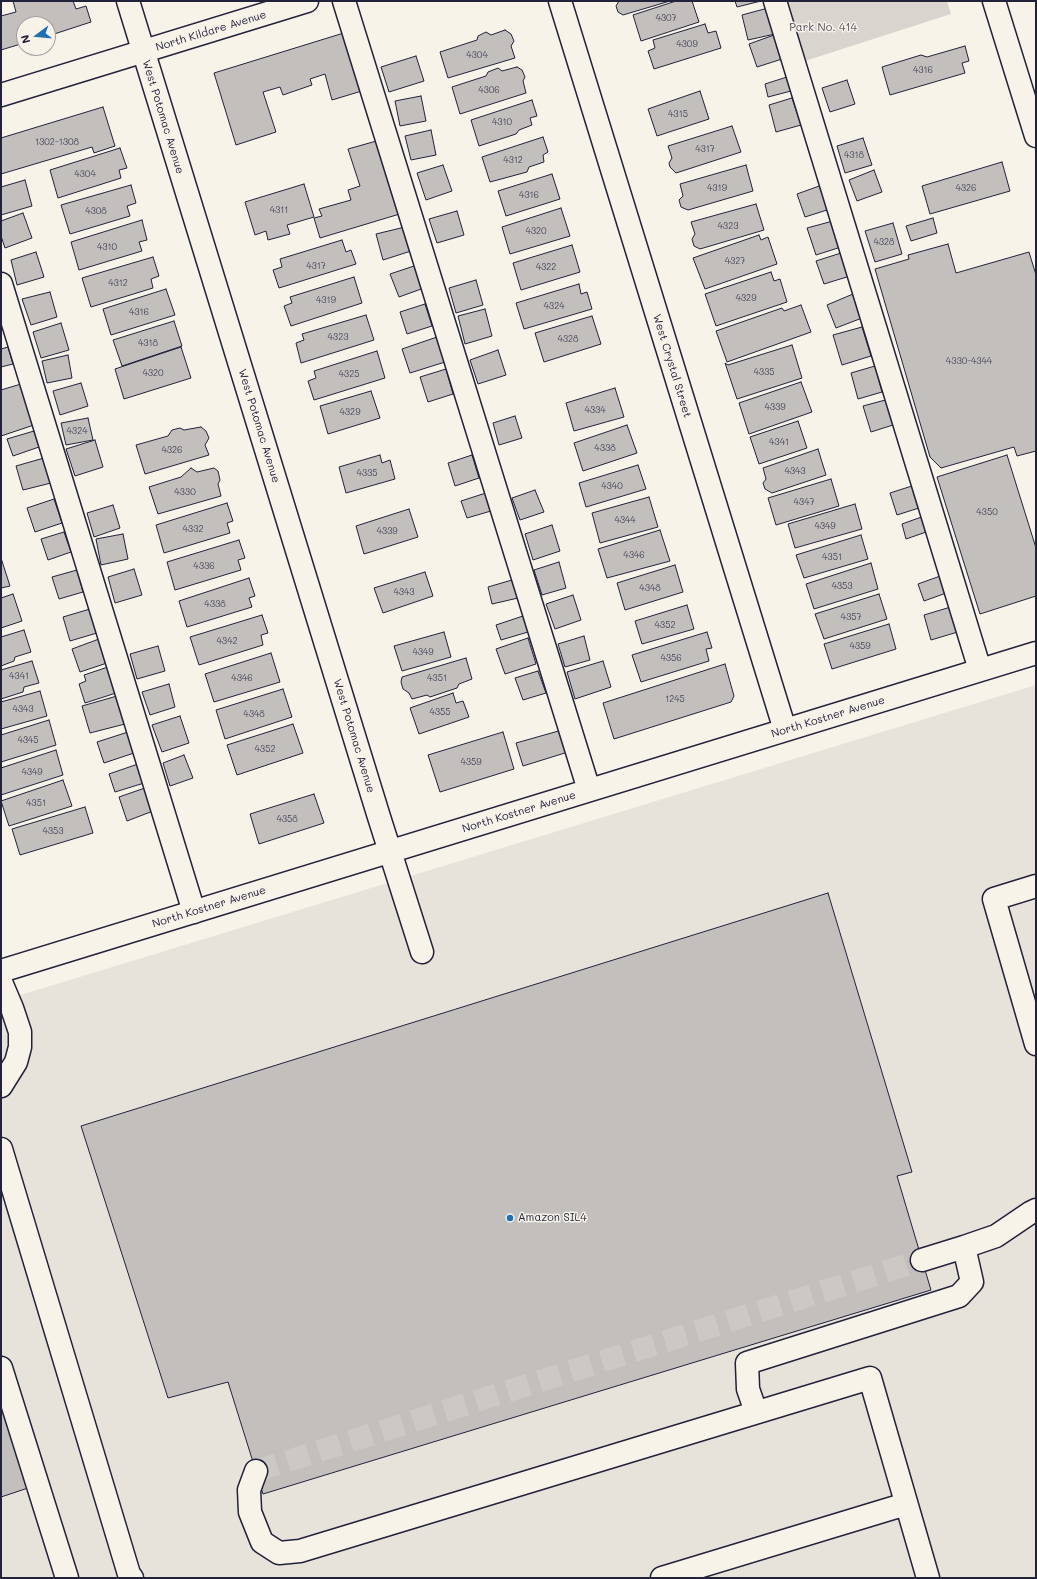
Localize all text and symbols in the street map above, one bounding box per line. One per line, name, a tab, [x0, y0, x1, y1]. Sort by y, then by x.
street label: North Kildare Avenue	[154, 8, 268, 54]
house number: 4307	[655, 13, 677, 23]
north arrow	[16, 16, 56, 56]
park label: Park No. 414	[789, 21, 857, 35]
text: N	[17, 33, 33, 45]
house number: 4309	[676, 39, 698, 49]
house number: 4304	[466, 50, 488, 60]
street label: West Potomac Avenue	[139, 58, 187, 176]
house number: 4316	[913, 65, 933, 75]
house number: 4306	[478, 85, 500, 95]
house number: 4315	[668, 109, 688, 119]
house number: 4310	[492, 117, 512, 127]
house number: 1302-1308	[35, 137, 79, 147]
house number: 4317	[695, 144, 715, 154]
house number: 4318	[844, 150, 864, 160]
house number: 4312	[503, 155, 523, 165]
house number: 4304	[74, 169, 96, 179]
house number: 4319	[707, 183, 727, 193]
house number: 4326	[955, 183, 977, 193]
house number: 4316	[519, 190, 539, 200]
house number: 4311	[270, 205, 288, 215]
house number: 4308	[85, 206, 107, 216]
house number: 4323	[718, 221, 738, 231]
house number: 4320	[525, 226, 547, 236]
house number: 4328	[873, 237, 895, 247]
house number: 4310	[97, 242, 117, 252]
house number: 4327	[725, 256, 745, 266]
house number: 4317	[306, 261, 326, 271]
house number: 4322	[536, 262, 556, 272]
house number: 4312	[108, 278, 128, 288]
house number: 4329	[736, 293, 756, 303]
house number: 4319	[316, 295, 336, 305]
house number: 4324	[544, 301, 564, 311]
house number: 4316	[129, 307, 149, 317]
street label: West Crystal Street	[650, 313, 694, 419]
house number: 4323	[328, 332, 348, 342]
house number: 4328	[557, 334, 579, 344]
house number: 4318	[138, 338, 158, 348]
house number: 4330-4344	[946, 356, 992, 366]
street label: West Potomac Avenue	[235, 367, 283, 485]
house number: 4335	[753, 367, 775, 377]
house number: 4320	[142, 368, 164, 378]
house number: 4325	[339, 369, 359, 379]
house number: 4339	[764, 402, 786, 412]
house number: 4334	[584, 405, 606, 415]
house number: 4329	[340, 407, 360, 417]
house number: 4324	[67, 426, 87, 436]
house number: 4341	[769, 437, 789, 447]
house number: 4338	[594, 443, 616, 453]
house number: 4326	[161, 445, 183, 455]
house number: 4343	[784, 466, 806, 476]
house number: 4335	[356, 468, 378, 478]
house number: 4340	[601, 481, 623, 491]
house number: 4330	[174, 487, 196, 497]
house number: 4347	[794, 497, 814, 507]
house number: 4350	[976, 507, 998, 517]
house number: 4344	[614, 515, 636, 525]
house number: 4349	[814, 521, 836, 531]
house number: 4332	[183, 524, 203, 534]
house number: 4339	[376, 526, 398, 536]
house number: 4346	[623, 550, 645, 560]
house number: 4351	[822, 552, 842, 562]
house number: 4336	[193, 561, 215, 571]
house number: 4353	[831, 581, 853, 591]
house number: 4348	[639, 583, 661, 593]
house number: 4343	[393, 587, 415, 597]
house number: 4338	[204, 599, 226, 609]
house number: 4357	[841, 612, 861, 622]
house number: 4352	[655, 620, 675, 630]
house number: 4342	[217, 636, 237, 646]
house number: 4359	[849, 641, 871, 651]
house number: 4349	[412, 647, 434, 657]
house number: 4356	[660, 653, 682, 663]
house number: 4341	[9, 671, 29, 681]
house number: 4346	[231, 673, 253, 683]
house number: 4351	[427, 673, 447, 683]
street label: West Potomac Avenue	[330, 677, 378, 795]
street label: North Kostner Avenue	[770, 693, 886, 741]
house number: 1245	[665, 694, 685, 704]
house number: 4343	[12, 704, 34, 714]
house number: 4355	[429, 707, 451, 717]
house number: 4348	[243, 709, 265, 719]
house number: 4345	[17, 735, 39, 745]
house number: 4352	[255, 744, 275, 754]
house number: 4359	[460, 757, 482, 767]
house number: 4349	[21, 767, 43, 777]
street label: North Kostner Avenue	[461, 788, 577, 836]
house number: 4351	[26, 798, 46, 808]
house number: 4358	[276, 814, 298, 824]
house number: 4353	[42, 826, 64, 836]
street label: North Kostner Avenue	[151, 883, 267, 931]
place label: Amazon SIL4	[518, 1211, 587, 1225]
marker: Amazon SIL4	[505, 1213, 515, 1223]

